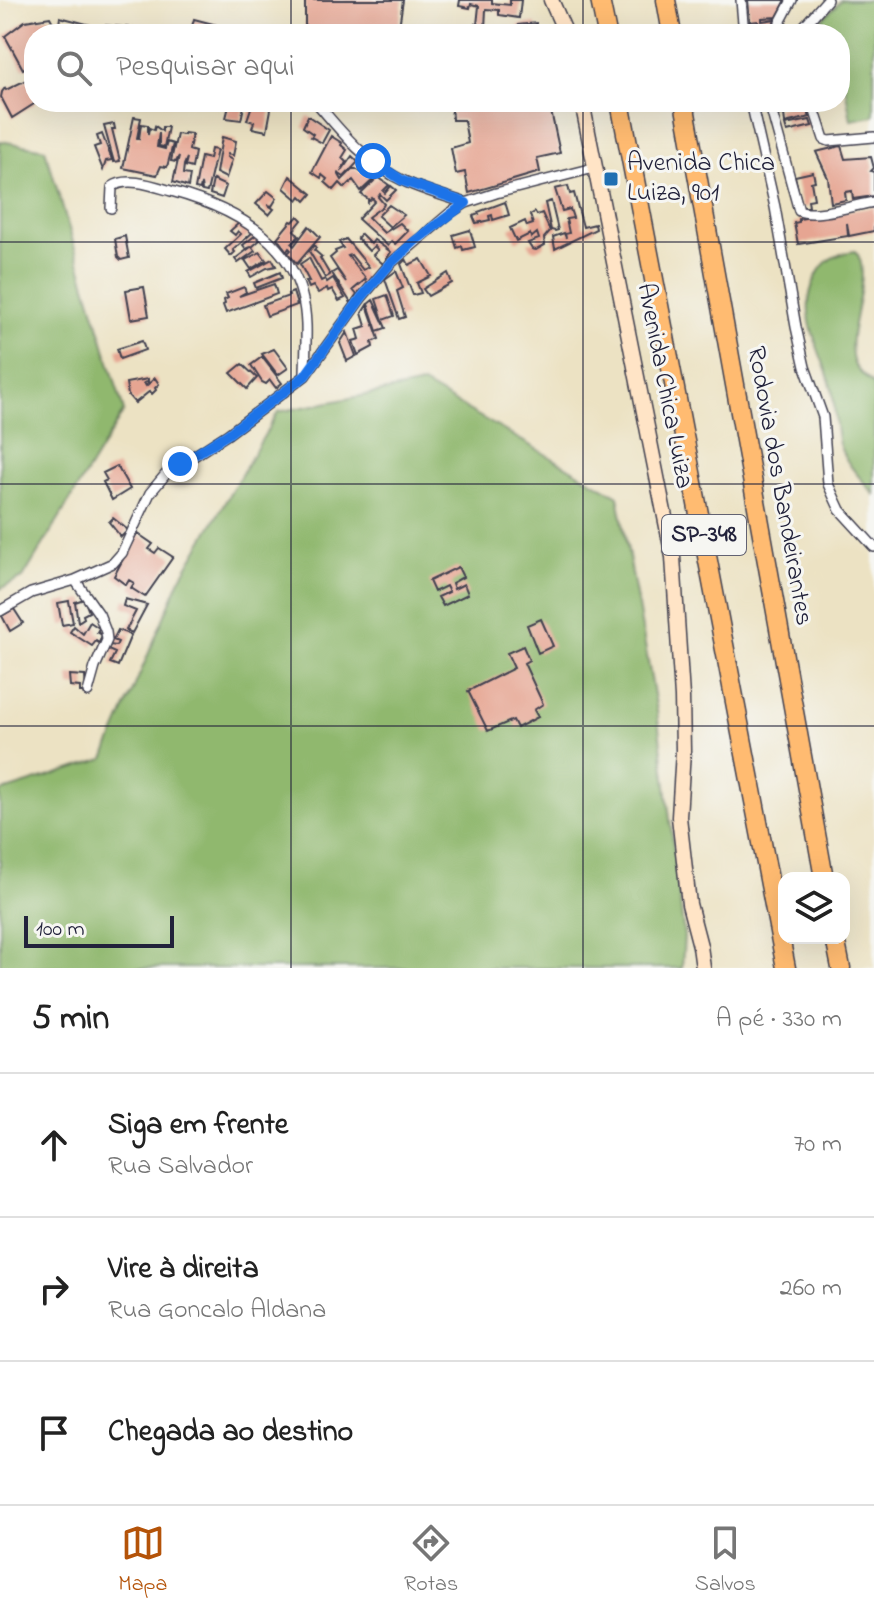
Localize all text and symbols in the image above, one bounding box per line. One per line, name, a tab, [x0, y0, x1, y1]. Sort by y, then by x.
search box	[24, 24, 850, 112]
icon: search	[52, 46, 96, 90]
text: Pesquisar aqui	[116, 46, 295, 90]
route start	[355, 143, 391, 179]
place label: Avenida Chica Luiza, 901	[627, 145, 775, 213]
marker: Avenida Chica Luiza, 901	[602, 170, 620, 188]
street label: Avenida Chica Luiza	[625, 280, 703, 492]
street label: Rodovia dos Bandeirantes	[736, 343, 822, 629]
route end	[162, 446, 198, 482]
road number: SP-348	[662, 515, 746, 555]
map controls	[778, 872, 850, 944]
button: layers	[778, 872, 850, 944]
scale bar	[24, 912, 174, 948]
text: 100 m	[36, 914, 85, 946]
text: 5 min	[32, 995, 109, 1045]
text: A pé · 330 m	[716, 1001, 842, 1039]
text: Siga em frente	[108, 1104, 288, 1148]
icon: ahead	[32, 1123, 76, 1167]
text: 70 m	[793, 1126, 842, 1164]
text: Rua Salvador	[108, 1148, 253, 1186]
text: Vire à direita	[108, 1248, 259, 1292]
icon: right	[32, 1267, 76, 1311]
text: 260 m	[780, 1270, 842, 1308]
text: Rua Goncalo Aldana	[108, 1292, 326, 1330]
icon: arrive	[32, 1411, 76, 1455]
text: Chegada ao destino	[108, 1411, 353, 1455]
tab: Mapa	[118, 1521, 167, 1601]
tab: Rotas	[404, 1521, 458, 1601]
tab: Salvos	[695, 1521, 756, 1601]

